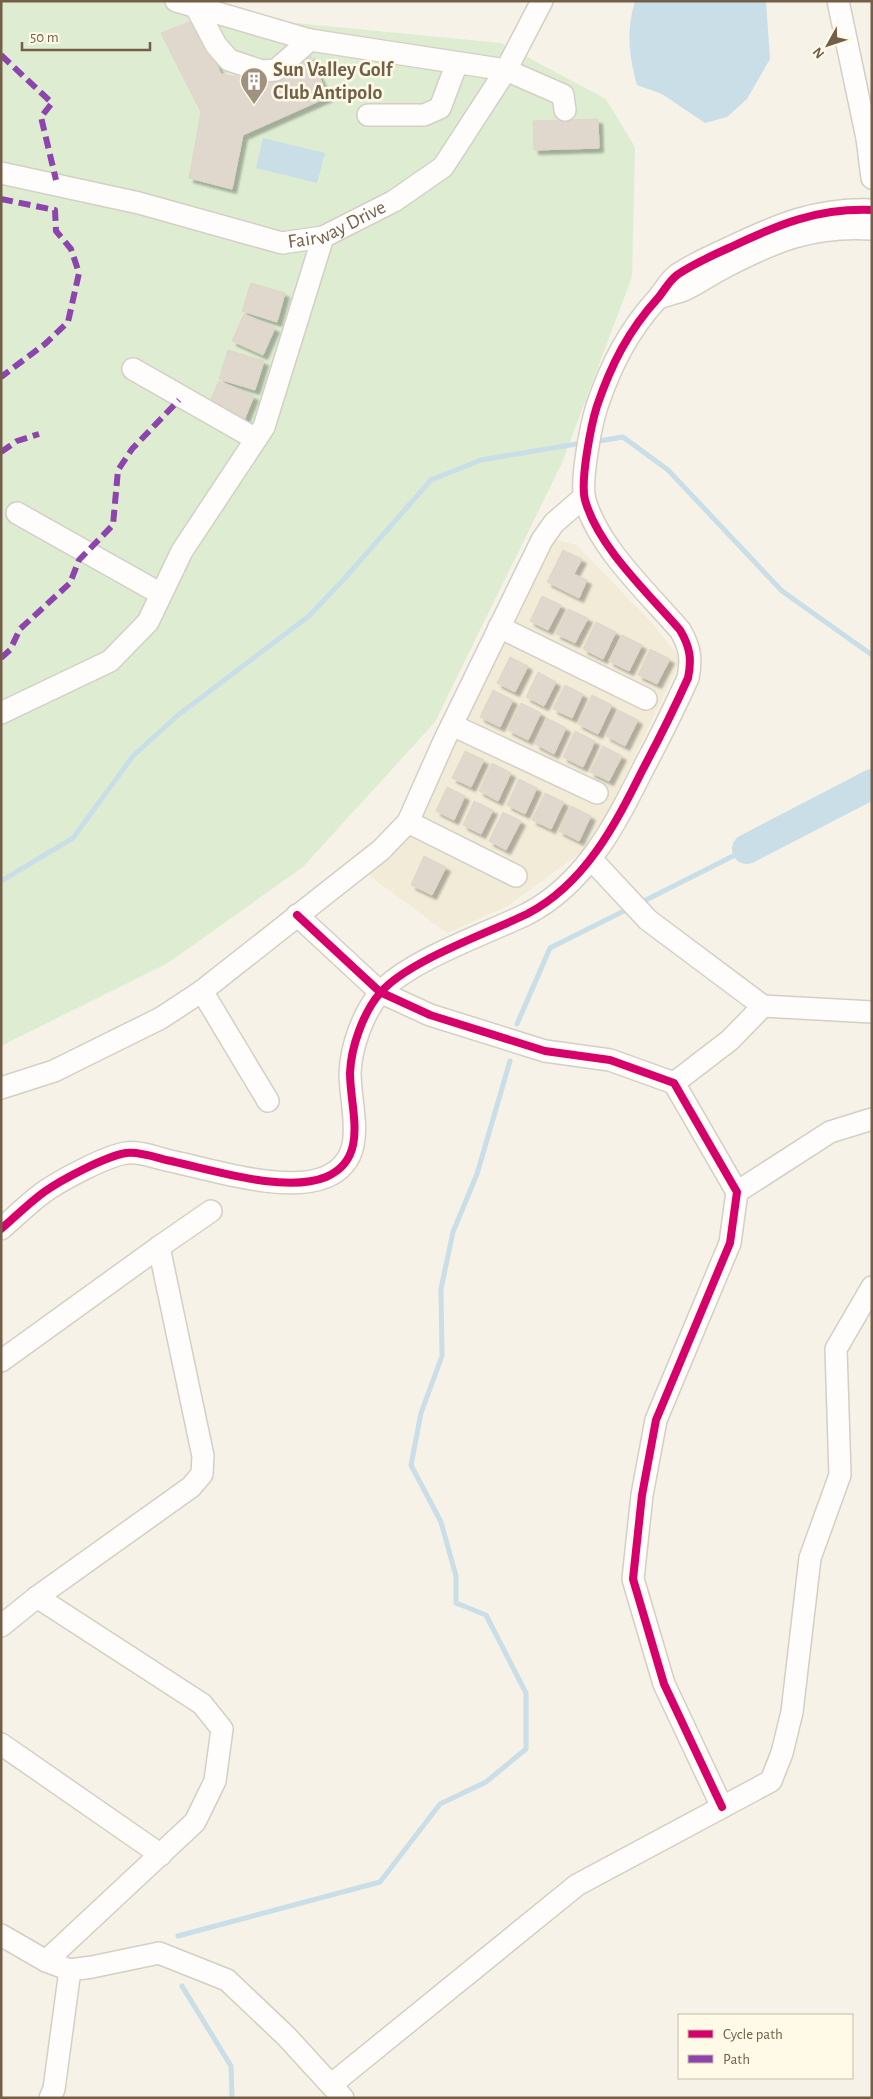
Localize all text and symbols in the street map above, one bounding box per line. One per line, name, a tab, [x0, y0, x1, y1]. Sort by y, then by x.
scale bar	[22, 20, 150, 52]
north arrow	[803, 20, 853, 70]
text: 50 m	[30, 30, 59, 45]
text: N	[810, 44, 827, 61]
place label: Sun Valley Golf Club Antipolo	[273, 60, 394, 103]
building icon: Sun Valley Golf Club Antipolo	[239, 66, 269, 105]
street label: Fairway Drive	[286, 197, 389, 252]
legend	[678, 2014, 853, 2079]
text: Cycle path	[723, 2027, 783, 2042]
text: Path	[723, 2052, 750, 2067]

